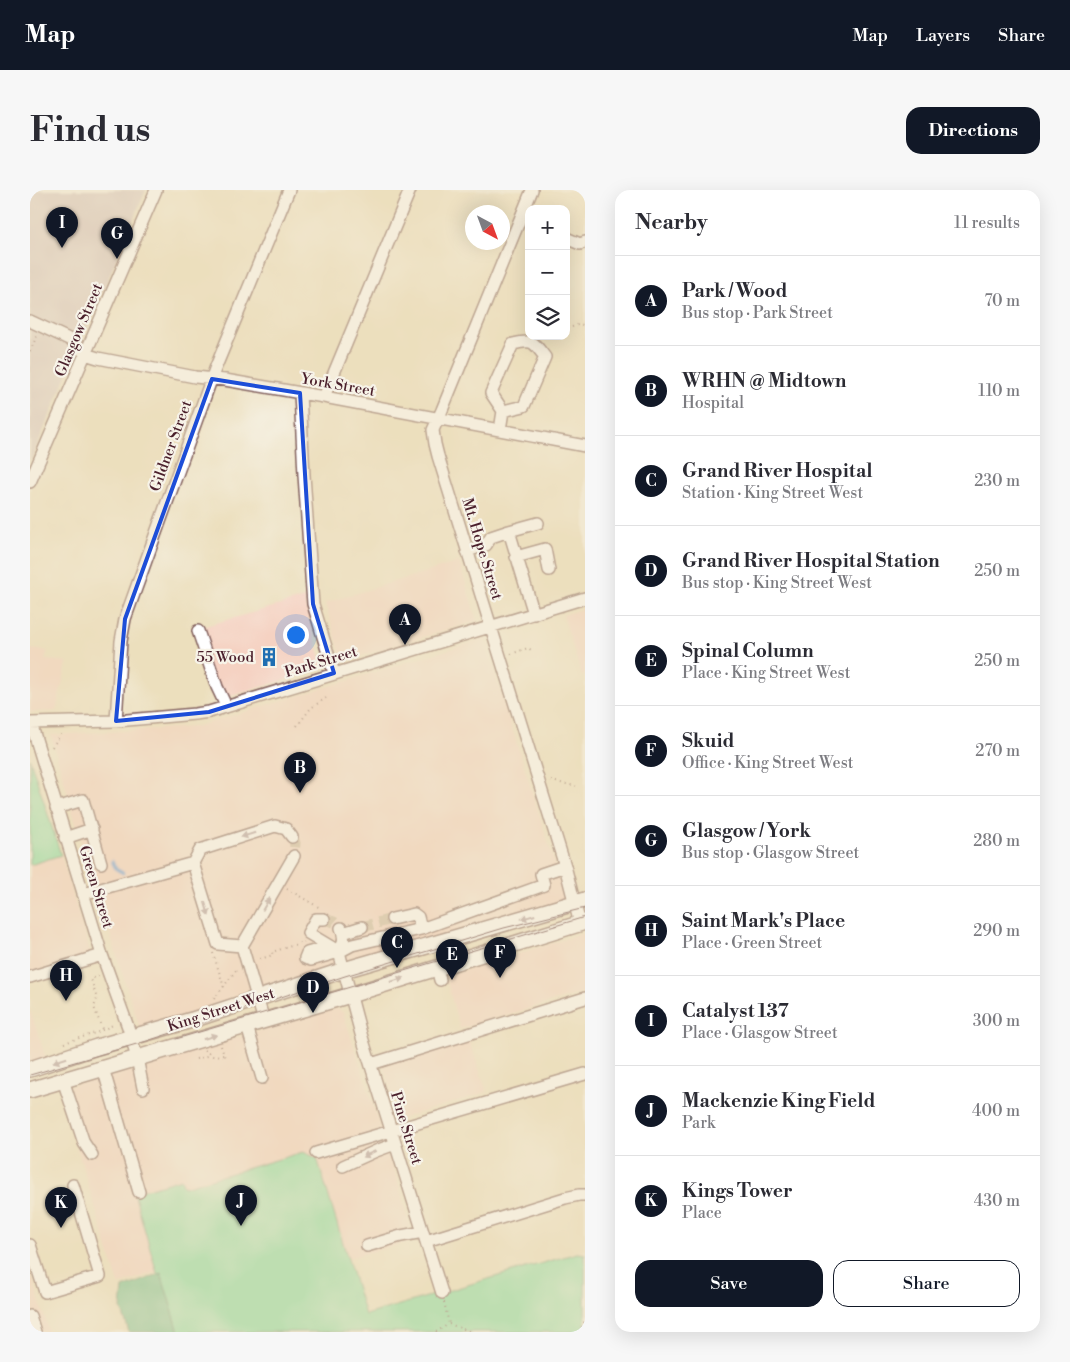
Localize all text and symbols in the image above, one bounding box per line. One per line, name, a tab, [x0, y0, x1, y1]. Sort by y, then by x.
text: Map	[25, 20, 75, 50]
text: Map	[853, 24, 888, 47]
text: Layers	[916, 24, 970, 47]
text: Share	[998, 24, 1045, 47]
button: Directions	[906, 107, 1040, 154]
text: Find us	[30, 109, 150, 152]
north arrow	[465, 205, 510, 250]
map controls	[525, 205, 570, 340]
button: +	[525, 205, 570, 250]
pin: I	[46, 207, 78, 248]
text: Nearby	[635, 210, 708, 236]
text: 11 results	[954, 213, 1020, 233]
pin: G	[101, 218, 133, 259]
button: −	[525, 250, 570, 295]
text: Park / Wood	[682, 279, 788, 303]
street label: Glasgow Street	[51, 280, 107, 380]
text: A	[645, 291, 657, 311]
text: 70 m	[984, 291, 1020, 311]
button: layers	[525, 295, 570, 340]
text: Bus stop · Park Street	[682, 303, 833, 323]
street label: York Street	[298, 369, 377, 401]
text: WRHN @ Midtown	[682, 369, 846, 393]
text: B	[645, 381, 657, 401]
text: 110 m	[978, 381, 1020, 401]
text: Hospital	[682, 393, 744, 413]
street label: Gildner Street	[146, 397, 197, 494]
text: Grand River Hospital	[682, 459, 872, 483]
text: C	[645, 471, 657, 491]
text: 230 m	[974, 471, 1020, 491]
text: Station · King Street West	[682, 483, 863, 503]
street label: Mt. Hope Street	[457, 496, 507, 603]
text: Grand River Hospital Station	[682, 549, 940, 573]
text: D	[645, 561, 657, 581]
text: 250 m	[974, 561, 1020, 581]
text: Bus stop · King Street West	[682, 573, 872, 593]
pin: A	[389, 604, 421, 645]
your location	[283, 622, 309, 648]
text: Spinal Column	[682, 639, 814, 663]
street label: Park Street	[282, 642, 360, 682]
building icon: 55 Wood	[258, 646, 280, 668]
place label: 55 Wood	[196, 648, 254, 667]
text: E	[645, 651, 657, 671]
text: 250 m	[974, 651, 1020, 671]
text: Place · King Street West	[682, 663, 850, 683]
text: Skuid	[682, 729, 735, 753]
text: F	[645, 741, 657, 761]
text: 270 m	[975, 741, 1020, 761]
pin: B	[284, 752, 316, 793]
text: Office · King Street West	[682, 753, 853, 773]
text: Glasgow / York	[682, 819, 811, 843]
one-way arrow	[241, 831, 256, 839]
text: G	[645, 831, 657, 851]
text: 280 m	[973, 831, 1020, 851]
street label: Green Street	[74, 843, 118, 931]
text: Bus stop · Glasgow Street	[682, 843, 859, 863]
one-way arrow	[262, 896, 270, 911]
one-way arrow	[204, 902, 212, 917]
text: Saint Mark's Place	[682, 909, 845, 933]
one-way arrow	[520, 913, 535, 921]
text: H	[644, 921, 658, 941]
text: 290 m	[973, 921, 1020, 941]
pin: C	[381, 927, 413, 968]
text: Place · Green Street	[682, 933, 822, 953]
pin: F	[484, 937, 516, 978]
pin: E	[436, 939, 468, 980]
pin: H	[50, 960, 82, 1001]
pin: D	[297, 972, 329, 1013]
one-way arrow	[389, 976, 404, 984]
street label: King Street West	[165, 983, 278, 1036]
text: Catalyst 137	[682, 999, 789, 1023]
text: I	[648, 1011, 654, 1031]
text: 300 m	[973, 1011, 1020, 1031]
text: Place · Glasgow Street	[682, 1023, 838, 1043]
one-way arrow	[202, 1032, 217, 1040]
one-way arrow	[52, 1056, 67, 1064]
street label: Pine Street	[386, 1089, 426, 1168]
text: Mackenzie King Field	[682, 1089, 876, 1113]
text: J	[648, 1101, 654, 1121]
text: 400 m	[972, 1101, 1020, 1121]
text: Park	[682, 1113, 715, 1133]
one-way arrow	[362, 1151, 376, 1159]
text: Kings Tower	[682, 1179, 793, 1203]
pin: J	[225, 1185, 257, 1226]
pin: K	[45, 1187, 77, 1228]
text: K	[645, 1191, 657, 1211]
text: 430 m	[974, 1191, 1020, 1211]
text: Place	[682, 1203, 722, 1223]
button: Save	[635, 1260, 823, 1307]
button: Share	[833, 1260, 1020, 1307]

